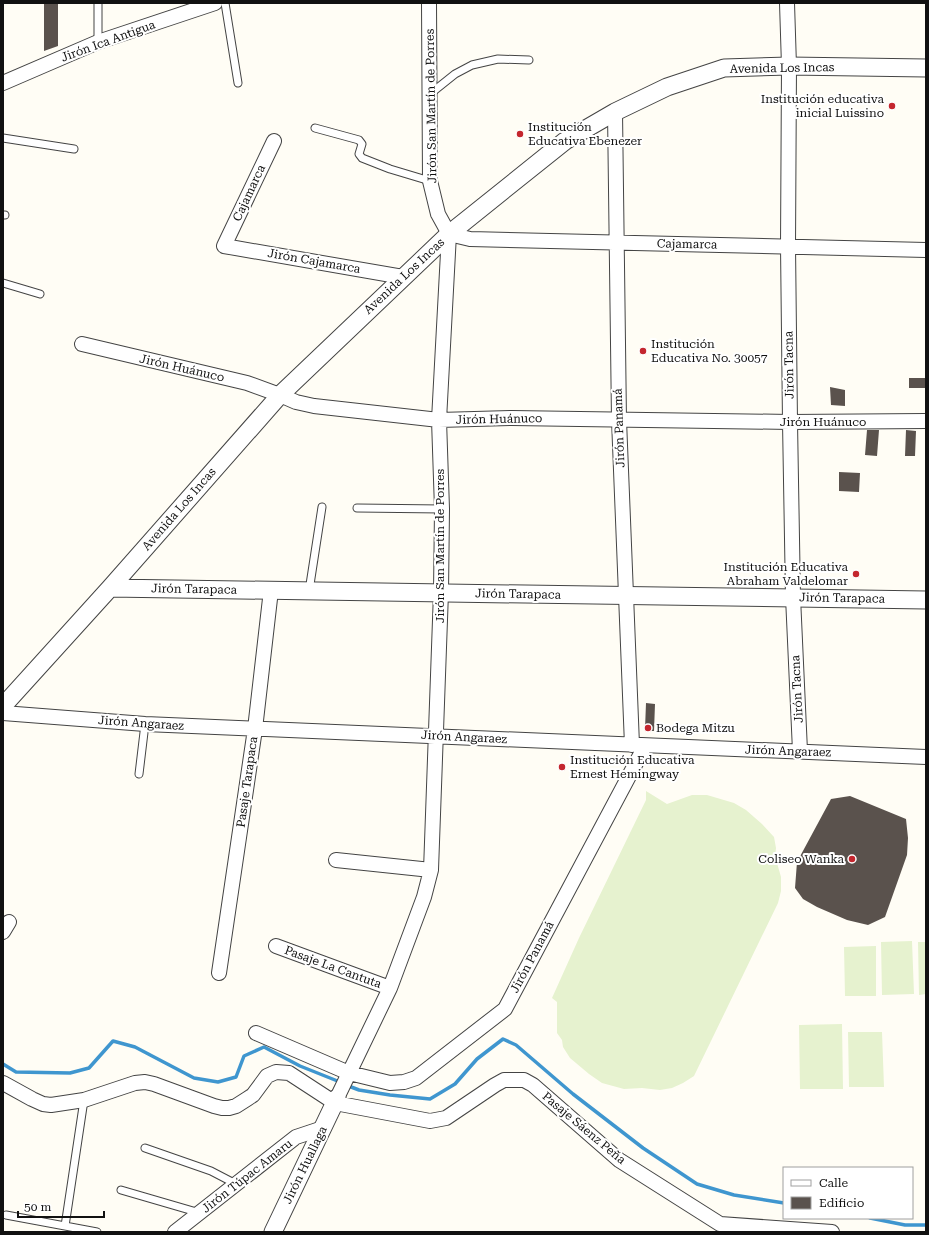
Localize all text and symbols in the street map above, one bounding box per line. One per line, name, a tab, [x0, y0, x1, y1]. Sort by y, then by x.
street label: Jirón Ica Antigua	[59, 17, 158, 65]
street label: Jirón San Martín de Porres	[423, 28, 439, 183]
street label: Avenida Los Incas	[729, 60, 835, 76]
place label: Institución educativa inicial Luissino	[761, 92, 884, 120]
marker: Institución educativa inicial Luissino	[887, 101, 897, 111]
place label: Institución Educativa Ebenezer	[528, 120, 642, 148]
marker: Institución Educativa Ebenezer	[515, 129, 525, 139]
street label: Cajamarca	[230, 162, 268, 223]
street label: Avenida Los Incas	[361, 235, 447, 317]
street label: Cajamarca	[657, 236, 718, 252]
street label: Jirón Cajamarca	[266, 246, 362, 276]
street label: Jirón Tacna	[781, 330, 797, 399]
place label: Institución Educativa No. 30057	[651, 337, 768, 365]
marker: Institución Educativa No. 30057	[638, 346, 648, 356]
street label: Jirón Huánuco	[138, 351, 226, 385]
street label: Jirón Panamá	[611, 388, 627, 468]
street label: Jirón Huánuco	[456, 411, 542, 427]
street label: Jirón Huánuco	[780, 415, 866, 429]
street label: Avenida Los Incas	[139, 465, 219, 553]
street label: Jirón San Martín de Porres	[433, 468, 447, 623]
place label: Institución Educativa Abraham Valdelomar	[724, 560, 848, 588]
marker: Institución Educativa Abraham Valdelomar	[851, 569, 861, 579]
street label: Jirón Tarapaca	[151, 581, 238, 597]
street label: Jirón Tarapaca	[475, 586, 562, 602]
street label: Jirón Tarapaca	[799, 590, 886, 606]
street label: Jirón Tacna	[788, 654, 806, 723]
street label: Jirón Angaraez	[98, 713, 185, 733]
place label: Bodega Mitzu	[656, 721, 735, 735]
marker: Bodega Mitzu	[643, 723, 653, 733]
street label: Jirón Angaraez	[421, 728, 508, 746]
street label: Pasaje Tarapaca	[234, 735, 260, 828]
street label: Jirón Angaraez	[745, 743, 832, 760]
place label: Institución Educativa Ernest Hemingway	[570, 753, 695, 781]
marker: Institución Educativa Ernest Hemingway	[557, 762, 567, 772]
place label: Coliseo Wanka	[758, 852, 844, 866]
marker: Coliseo Wanka	[847, 854, 857, 864]
street label: Jirón Panamá	[507, 918, 557, 995]
street label: Pasaje La Cantuta	[283, 943, 384, 991]
street label: Pasaje Sáenz Peña	[539, 1089, 629, 1167]
street label: Jirón Huallaga	[280, 1123, 330, 1206]
street label: Jirón Túpac Amaru	[199, 1136, 295, 1216]
legend	[783, 1167, 913, 1219]
text: Calle	[819, 1176, 849, 1190]
scale bar	[18, 1193, 104, 1219]
text: Edificio	[819, 1196, 864, 1210]
text: 50 m	[24, 1200, 51, 1214]

